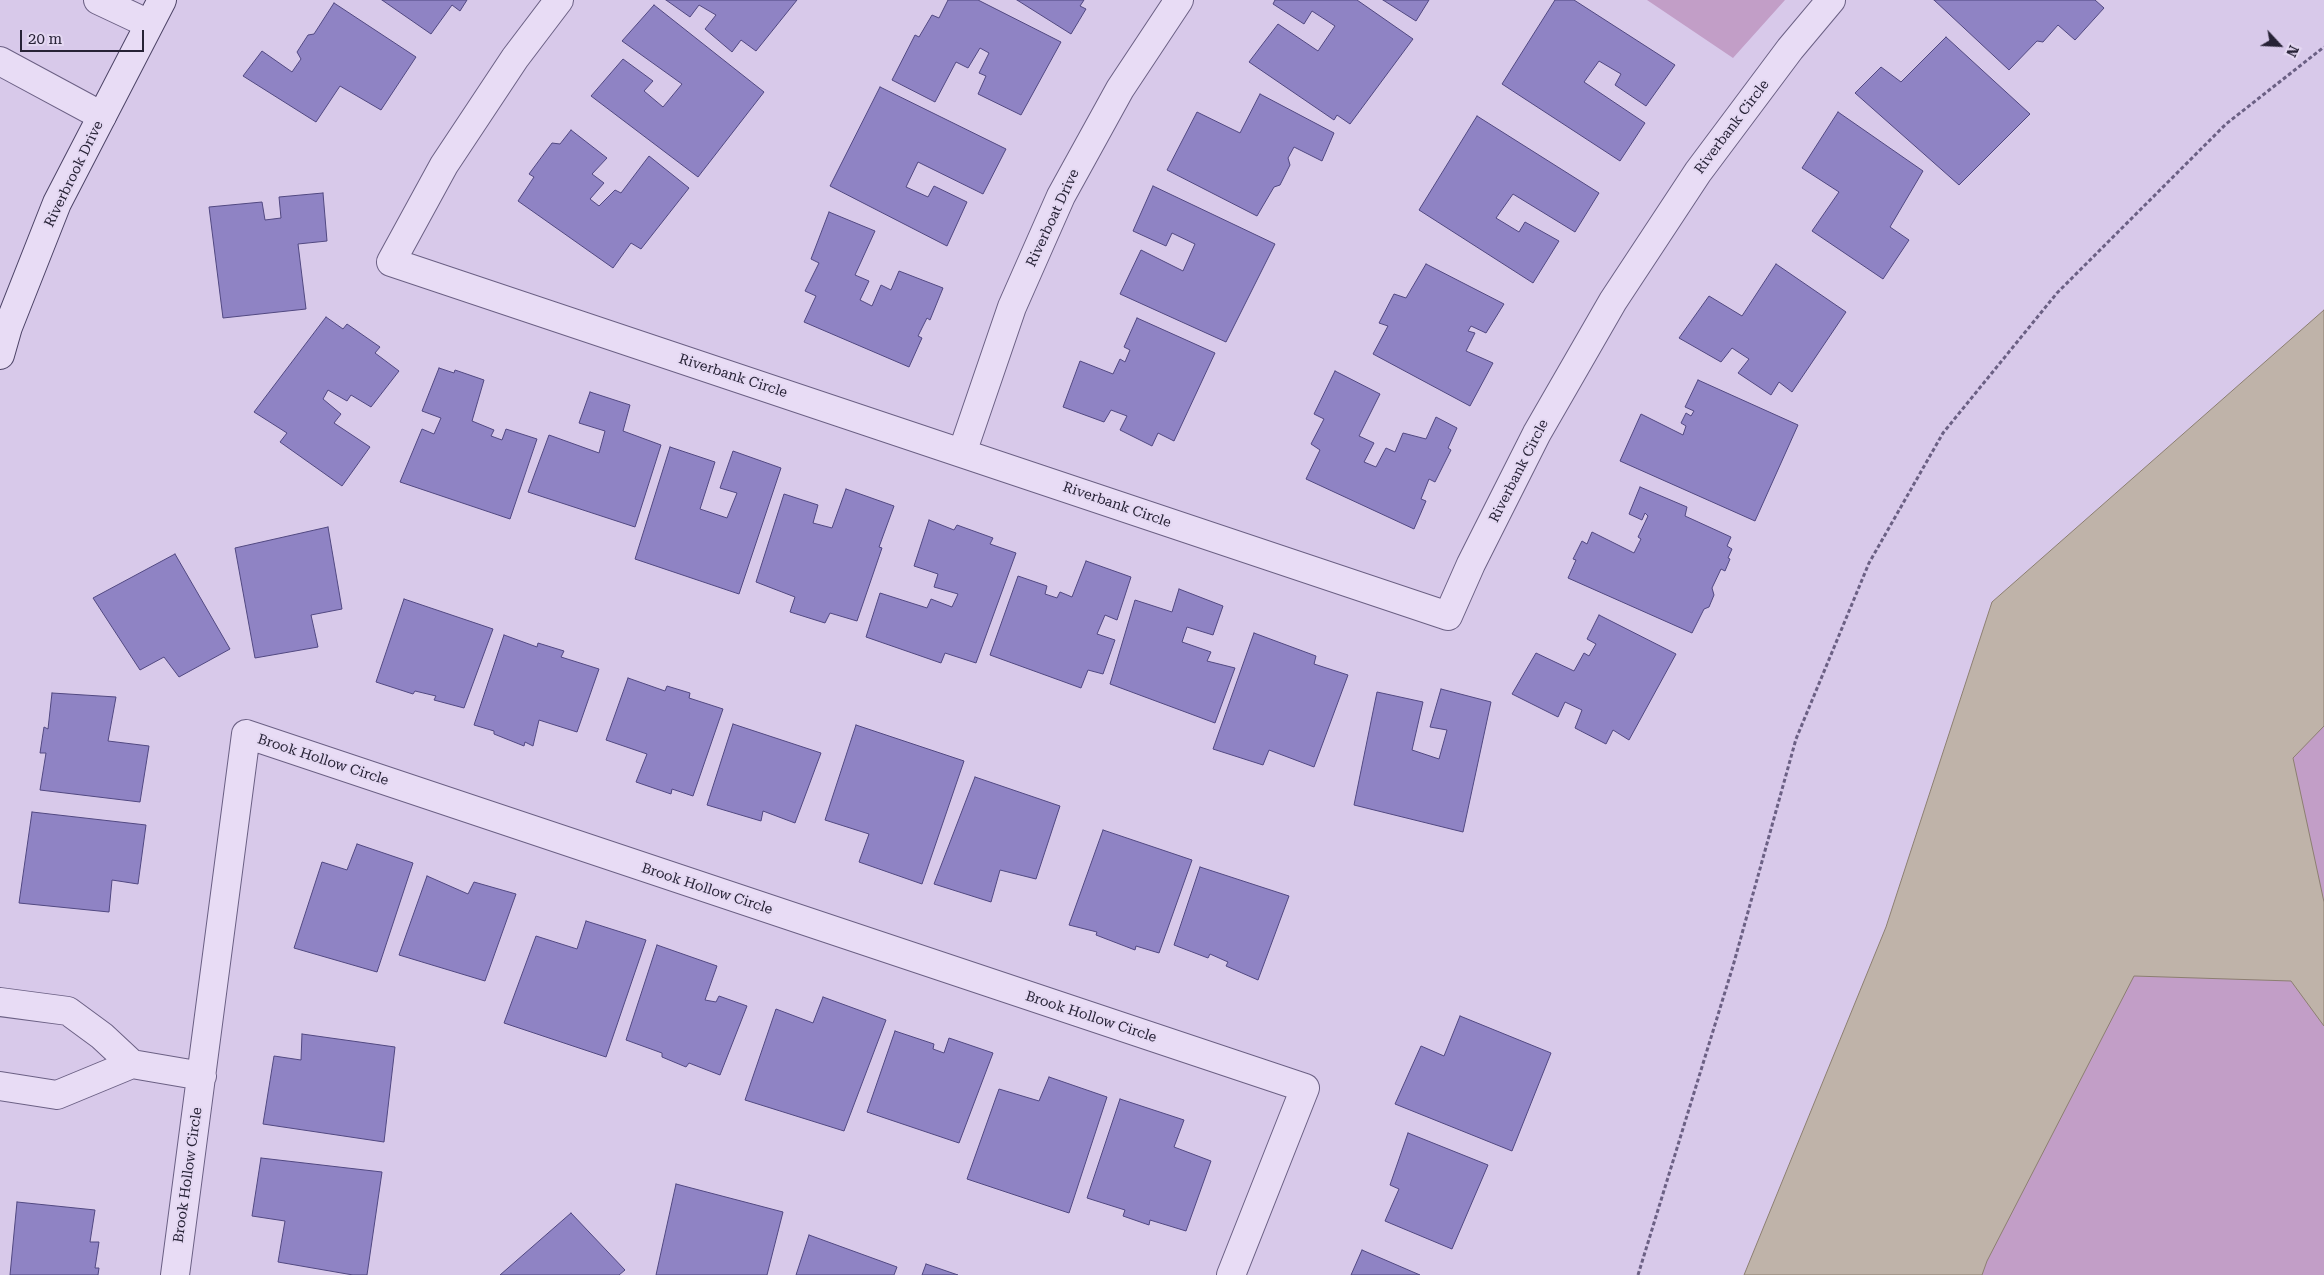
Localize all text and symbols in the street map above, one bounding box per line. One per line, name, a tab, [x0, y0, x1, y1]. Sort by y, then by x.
scale bar	[22, 20, 146, 52]
north arrow	[2254, 20, 2304, 70]
text: 20 m	[28, 30, 62, 48]
text: N	[2283, 43, 2302, 60]
street label: Riverbank Circle	[1691, 77, 1773, 177]
street label: Riverbrook Drive	[41, 118, 107, 230]
street label: Riverboat Drive	[1023, 167, 1083, 269]
street label: Riverbank Circle	[677, 351, 789, 401]
street label: Riverbank Circle	[1486, 417, 1552, 525]
street label: Riverbank Circle	[1061, 479, 1173, 531]
street label: Brook Hollow Circle	[255, 731, 391, 789]
street label: Brook Hollow Circle	[639, 860, 775, 918]
street label: Brook Hollow Circle	[1023, 988, 1159, 1046]
street label: Brook Hollow Circle	[170, 1106, 206, 1244]

